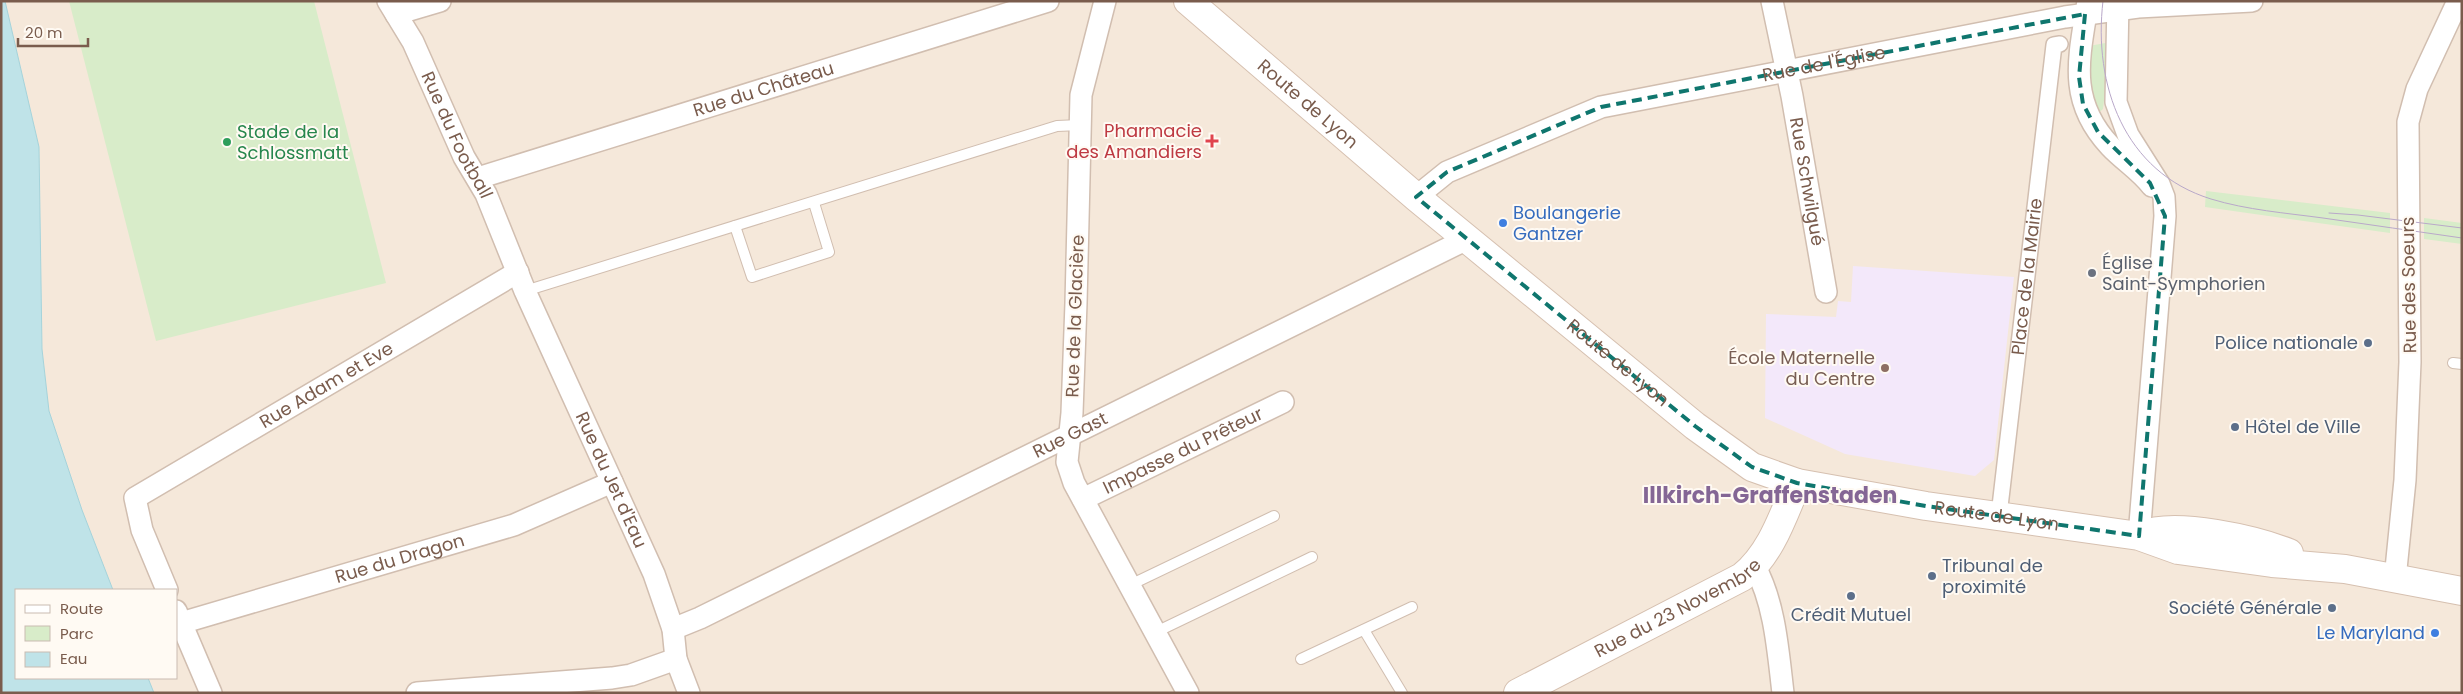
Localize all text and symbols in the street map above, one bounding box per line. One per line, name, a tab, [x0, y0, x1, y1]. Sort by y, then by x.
scale bar	[18, 15, 88, 47]
text: 20 m	[25, 22, 63, 43]
street label: Rue de l'Église	[1760, 39, 1887, 87]
street label: Route de Lyon	[1252, 53, 1364, 154]
street label: Rue du Château	[690, 55, 837, 122]
street label: Rue du Football	[416, 67, 499, 202]
street label: Rue Schwilgué	[1784, 115, 1831, 248]
place label: Pharmacie des Amandiers	[1066, 118, 1202, 164]
place label: Stade de la Schlossmatt	[237, 119, 349, 165]
marker: Pharmacie des Amandiers	[1206, 135, 1218, 147]
marker: Stade de la Schlossmatt	[221, 136, 233, 148]
street label: Place de la Mairie	[2005, 197, 2048, 356]
place label: Boulangerie Gantzer	[1513, 200, 1621, 246]
street label: Rue des Soeurs	[2395, 216, 2422, 354]
marker: Boulangerie Gantzer	[1497, 217, 1509, 229]
street label: Rue de la Glacière	[1059, 234, 1090, 398]
place label: Église Saint-Symphorien	[2102, 250, 2265, 296]
marker: Église Saint-Symphorien	[2086, 267, 2098, 279]
street label: Route de Lyon	[1562, 313, 1675, 412]
place label: Police nationale	[2215, 330, 2358, 355]
street label: Rue Adam et Eve	[255, 335, 398, 434]
marker: Police nationale	[2362, 337, 2374, 349]
place label: École Maternelle du Centre	[1728, 345, 1875, 391]
marker: École Maternelle du Centre	[1879, 362, 1891, 374]
street label: Impasse du Prêteur	[1098, 401, 1267, 500]
street label: Rue Gast	[1028, 406, 1112, 464]
street label: Rue du Jet d'Eau	[570, 408, 653, 552]
place label: Hôtel de Ville	[2245, 414, 2361, 439]
marker: Hôtel de Ville	[2229, 421, 2241, 433]
district label: Illkirch-Graffenstaden	[1643, 480, 1897, 511]
street label: Route de Lyon	[1933, 494, 2061, 537]
street label: Rue du Dragon	[332, 527, 467, 589]
street label: Rue du 23 Novembre	[1590, 553, 1767, 663]
place label: Tribunal de proximité	[1942, 553, 2043, 599]
marker: Tribunal de proximité	[1926, 570, 1938, 582]
legend	[15, 589, 178, 679]
marker: Crédit Mutuel	[1845, 590, 1857, 602]
place label: Société Générale	[2169, 595, 2322, 620]
text: Route	[60, 598, 103, 619]
place label: Crédit Mutuel	[1791, 602, 1911, 627]
marker: Société Générale	[2326, 602, 2338, 614]
place label: Le Maryland	[2316, 620, 2425, 645]
text: Parc	[60, 623, 94, 644]
marker: Le Maryland	[2429, 627, 2441, 639]
text: Eau	[60, 648, 87, 669]

